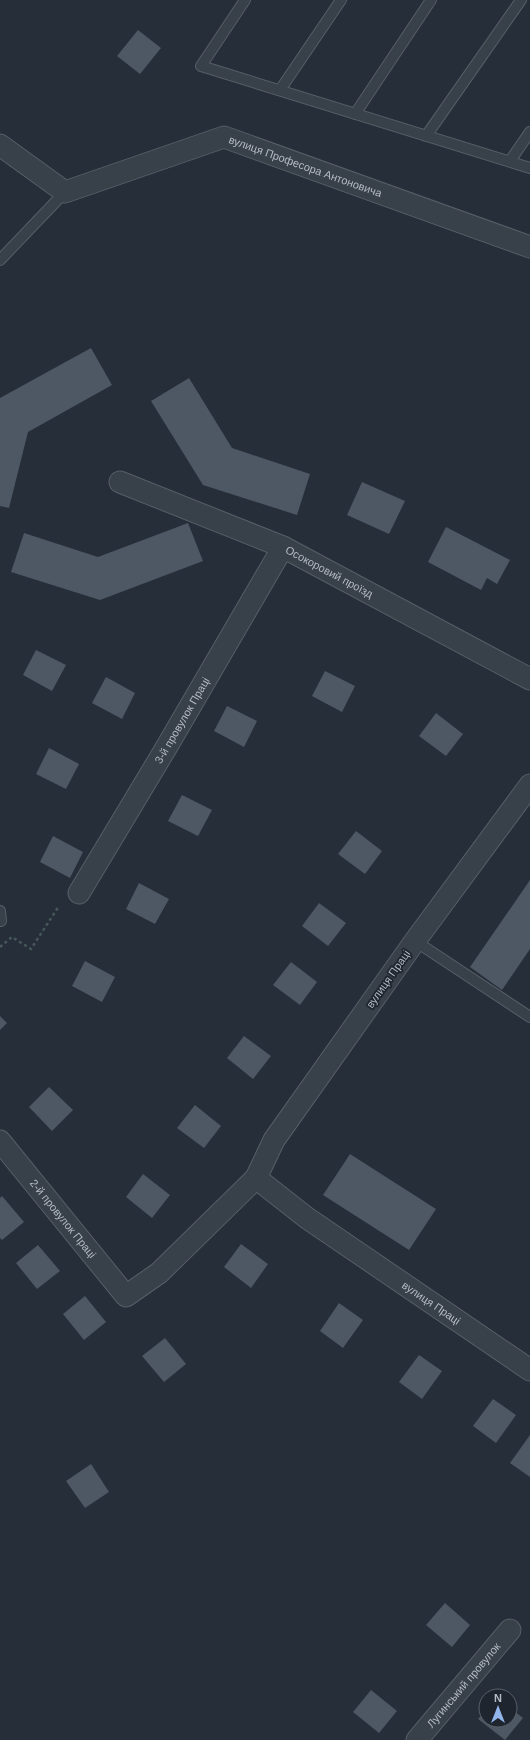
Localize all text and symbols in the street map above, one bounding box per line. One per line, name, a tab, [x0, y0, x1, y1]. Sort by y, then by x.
street label: вулиця Професора Антоновича	[227, 133, 384, 200]
street label: Осокоровий проїзд	[284, 544, 376, 600]
street label: 3-й провулок Праці	[152, 675, 212, 766]
street label: вулиця Праці	[364, 948, 412, 1010]
street label: 2-й провулок Праці	[28, 1177, 99, 1260]
street label: вулиця Праці	[400, 1279, 463, 1327]
street label: Лугинський провулок	[424, 1640, 503, 1730]
north arrow	[478, 1688, 518, 1728]
text: N	[494, 1692, 502, 1704]

